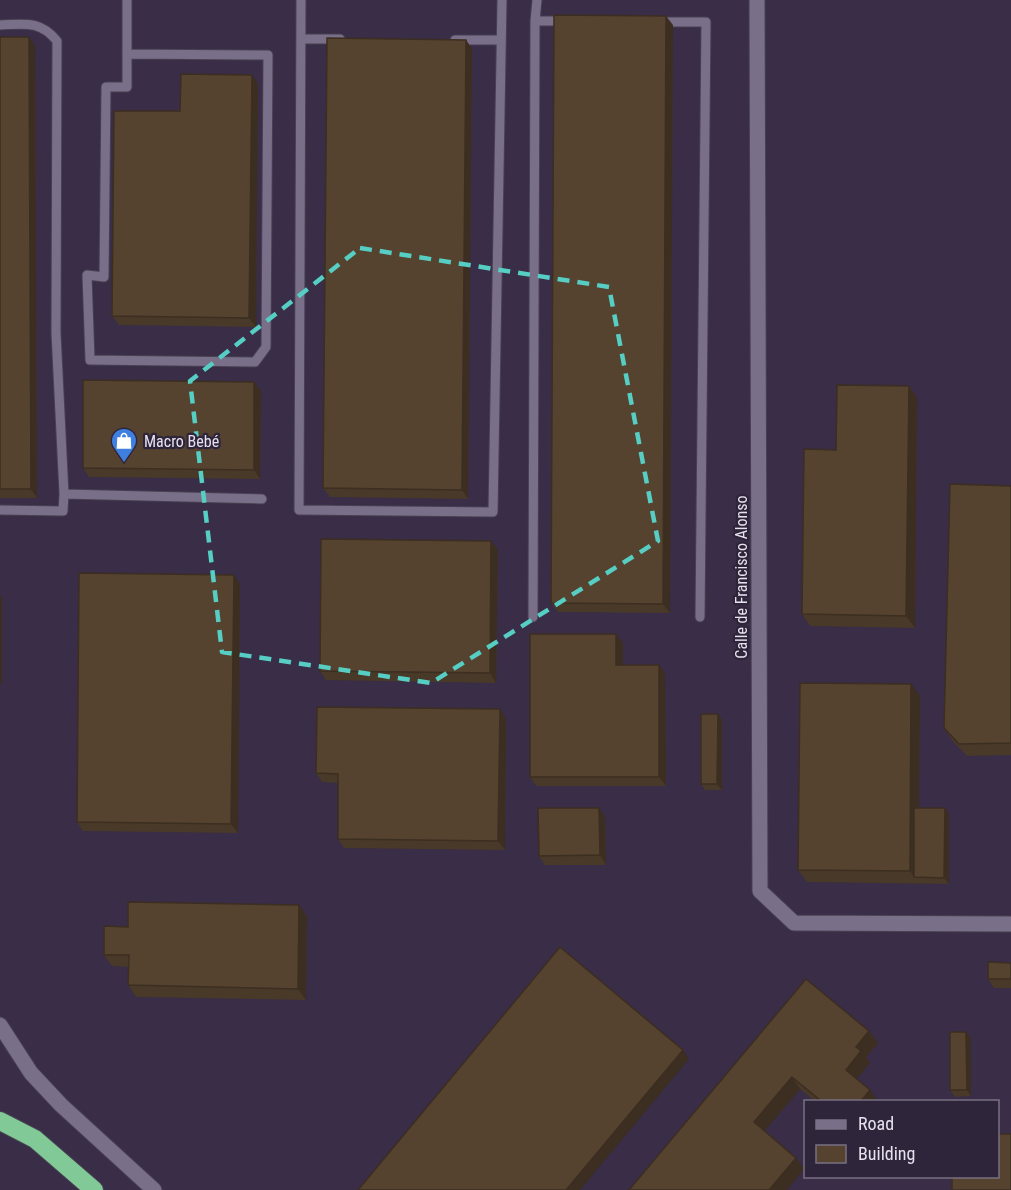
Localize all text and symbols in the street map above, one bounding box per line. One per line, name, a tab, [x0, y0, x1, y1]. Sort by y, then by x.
shop icon: Macro Bebé	[109, 426, 139, 464]
place label: Macro Bebé	[144, 432, 219, 451]
street label: Calle de Francisco Alonso	[732, 495, 751, 659]
legend	[804, 1100, 999, 1178]
text: Road	[858, 1113, 894, 1134]
text: Building	[858, 1143, 915, 1164]

